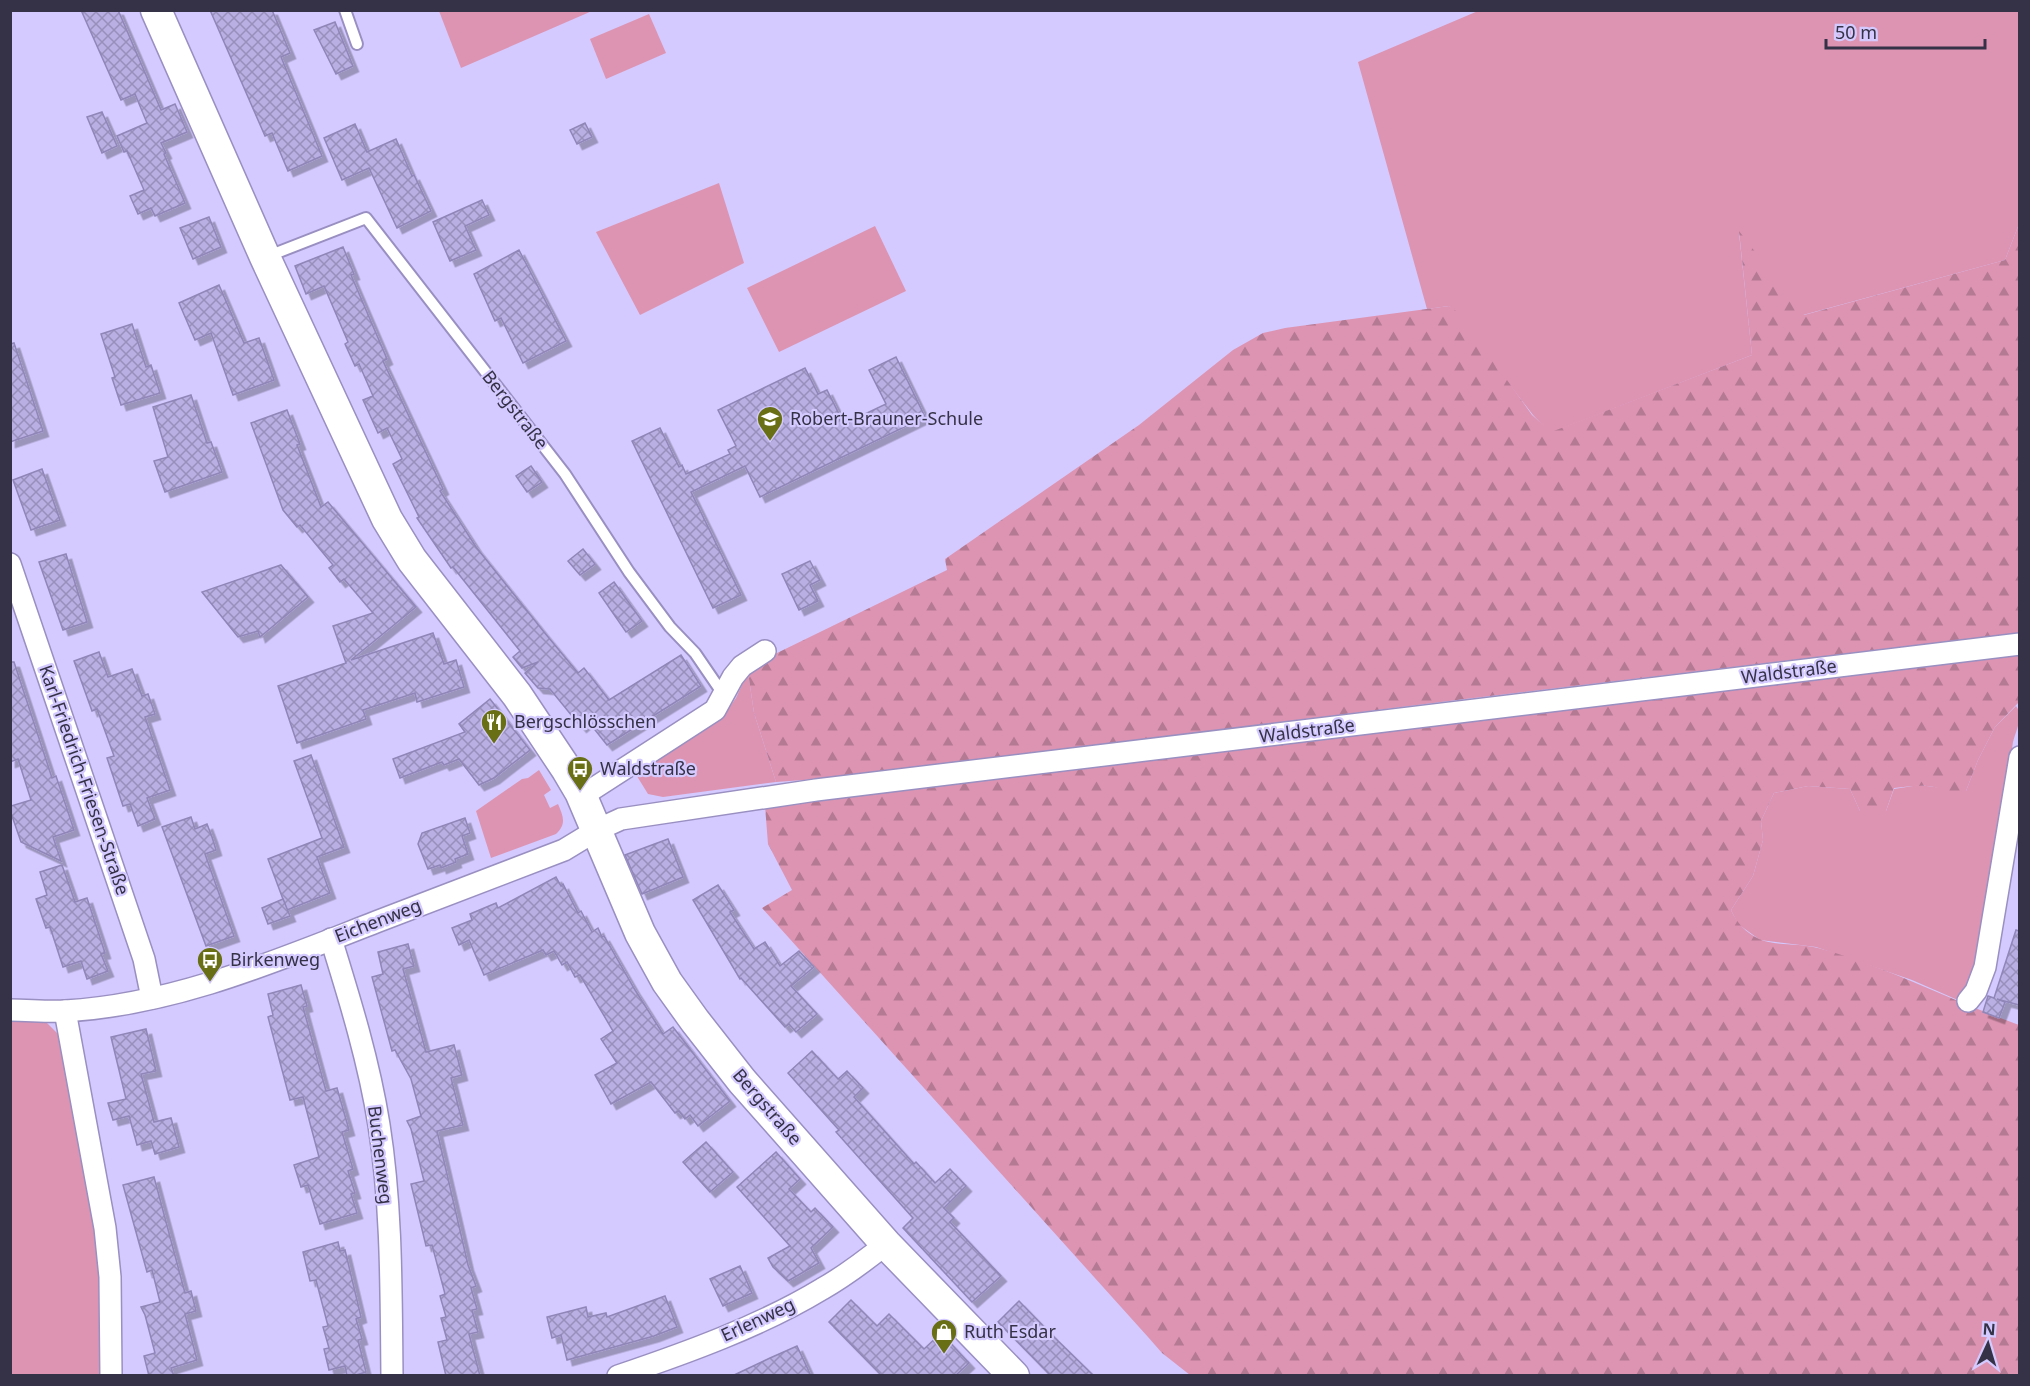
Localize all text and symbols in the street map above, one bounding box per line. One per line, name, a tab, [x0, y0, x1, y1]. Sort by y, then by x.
scale bar	[1826, 12, 1985, 50]
text: 50 m	[1835, 20, 1877, 44]
street label: Bergstraße	[477, 365, 554, 454]
school or university icon: Robert-Brauner-Schule	[755, 404, 785, 442]
place label: Robert-Brauner-Schule	[790, 406, 983, 430]
street label: Waldstraße	[1740, 653, 1838, 689]
street label: Karl-Friedrich-Friesen-Straße	[34, 661, 136, 898]
restaurant icon: Bergschlösschen	[479, 707, 509, 745]
place label: Bergschlösschen	[514, 709, 656, 733]
street label: Waldstraße	[1258, 712, 1356, 748]
bus stop icon: Waldstraße	[565, 754, 595, 792]
place label: Waldstraße	[600, 756, 696, 780]
street label: Eichenweg	[331, 893, 424, 948]
bus stop icon: Birkenweg	[195, 945, 225, 983]
place label: Birkenweg	[230, 947, 320, 971]
street label: Bergstraße	[728, 1063, 808, 1150]
street label: Buchenweg	[363, 1104, 399, 1206]
street label: Erlenweg	[717, 1292, 798, 1347]
north arrow	[1958, 1314, 2018, 1374]
shop icon: Ruth Esdar	[929, 1317, 959, 1355]
text: N	[1982, 1318, 1996, 1340]
place label: Ruth Esdar	[964, 1319, 1056, 1343]

